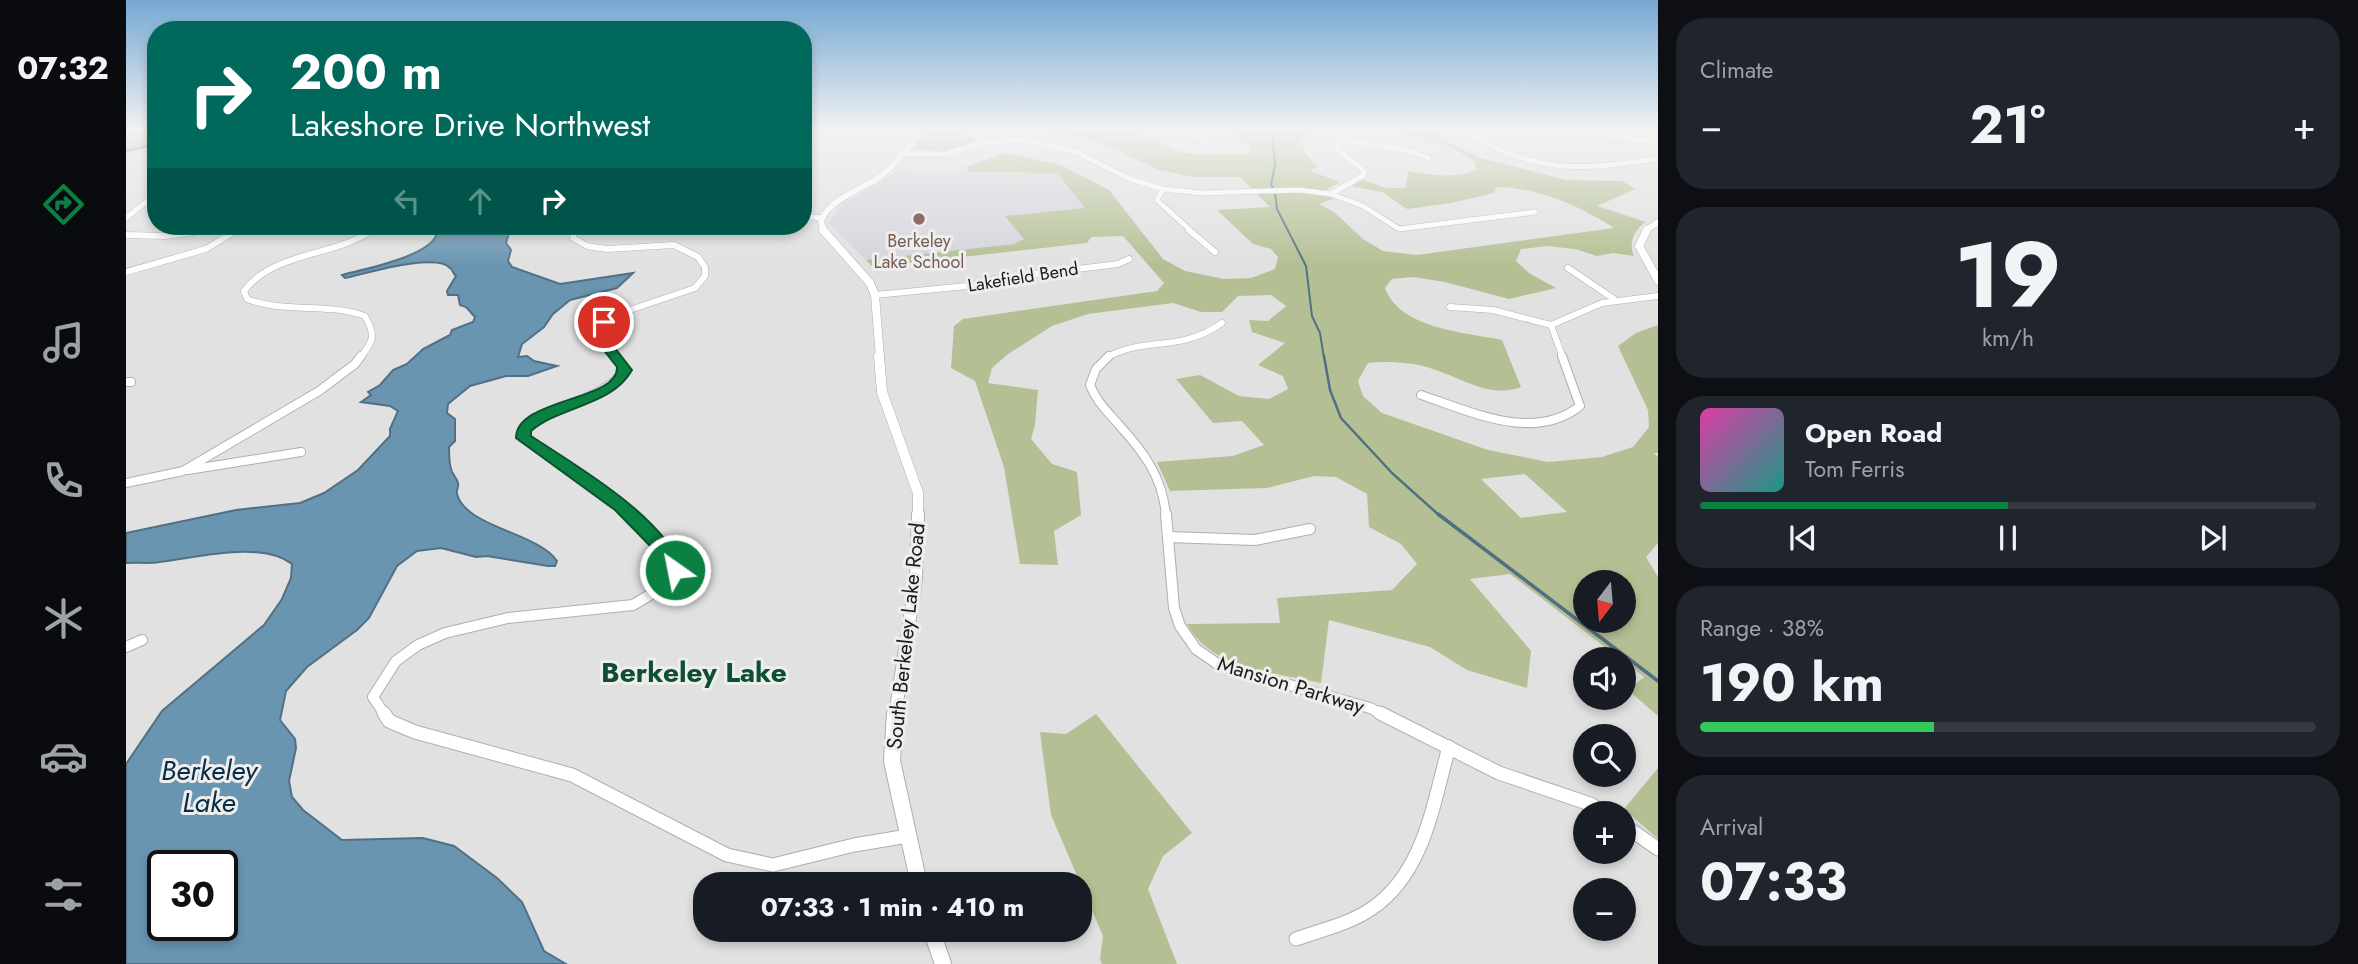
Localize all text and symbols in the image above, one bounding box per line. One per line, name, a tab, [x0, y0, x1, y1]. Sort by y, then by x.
text: 200 m	[290, 37, 442, 107]
text: 07:32	[17, 45, 109, 91]
icon: right	[175, 49, 266, 140]
text: Climate	[1700, 53, 1773, 87]
text: 21°	[1970, 87, 2046, 163]
text: −	[1700, 98, 1722, 153]
text: +	[2293, 98, 2316, 153]
text: Lakeshore Drive Northwest	[290, 102, 650, 148]
icon: directions	[39, 180, 88, 229]
icon: left	[388, 182, 426, 220]
icon: ahead	[461, 182, 499, 220]
icon: right	[534, 182, 572, 220]
text: 19	[1954, 210, 2062, 341]
marker: Berkeley Lake School	[911, 211, 927, 227]
place label: Berkeley Lake School	[874, 228, 964, 275]
street label: Lakefield Bend	[966, 255, 1080, 299]
pin	[574, 292, 634, 352]
icon: arrive	[585, 303, 623, 341]
icon: music	[39, 318, 88, 367]
text: km/h	[1982, 321, 2034, 355]
text: Open Road	[1805, 414, 1942, 452]
text: Tom Ferris	[1805, 452, 1904, 486]
icon: phone	[39, 456, 88, 505]
icon: previous	[1784, 519, 1822, 557]
icon: pause	[1989, 519, 2027, 557]
icon: next	[2194, 519, 2232, 557]
street label: South Berkeley Lake Road	[879, 521, 933, 751]
position arrow	[638, 533, 712, 607]
north arrow	[1573, 570, 1636, 634]
map controls	[1573, 570, 1636, 941]
icon: climate	[39, 594, 88, 643]
text: Range · 38%	[1700, 611, 1824, 645]
text: 190 km	[1700, 645, 1884, 721]
button: sound	[1573, 647, 1636, 710]
street label: Mansion Parkway	[1214, 648, 1369, 722]
district label: Berkeley Lake	[601, 652, 787, 693]
button: search	[1573, 724, 1636, 787]
icon: car	[39, 732, 88, 781]
water label: Berkeley Lake	[161, 750, 259, 823]
button: +	[1573, 801, 1636, 864]
text: Arrival	[1700, 810, 1763, 844]
text: 07:33	[1700, 844, 1847, 920]
speed limit sign: 30	[147, 850, 238, 941]
icon: filters	[39, 870, 88, 919]
button: −	[1573, 878, 1636, 941]
text: 07:33 · 1 min · 410 m	[761, 888, 1024, 926]

